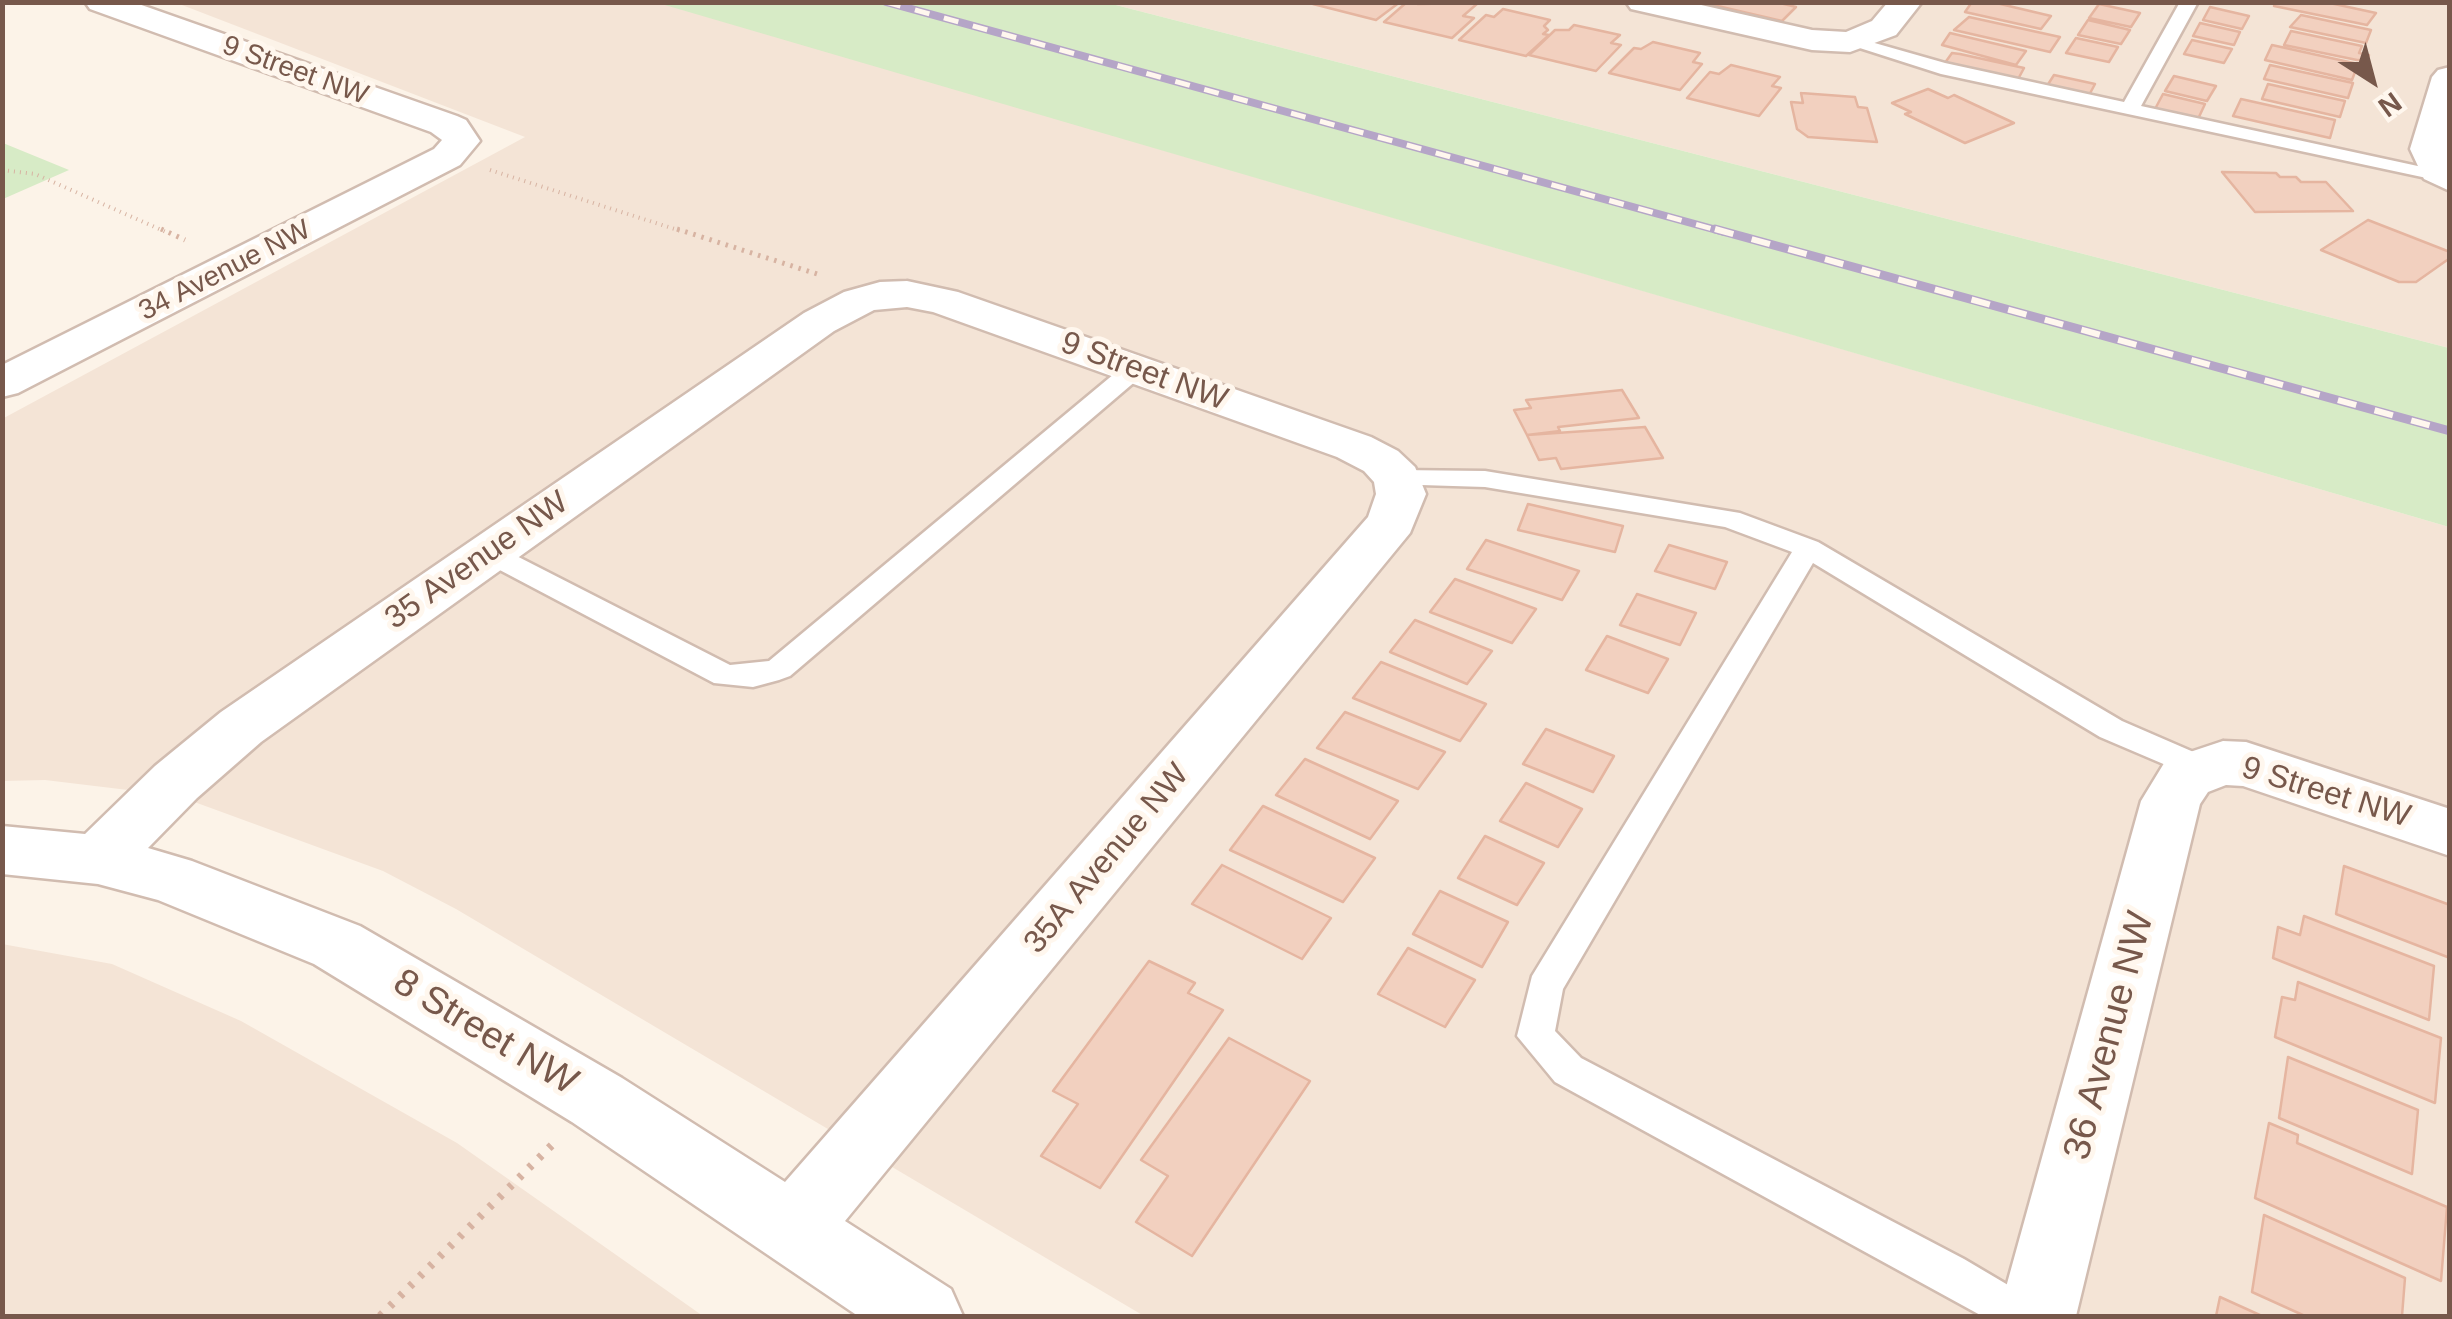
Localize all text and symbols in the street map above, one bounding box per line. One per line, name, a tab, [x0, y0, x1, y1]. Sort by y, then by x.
street label: 9 Street NW	[218, 29, 372, 113]
north arrow	[2322, 30, 2422, 130]
text: N	[2373, 86, 2407, 123]
street label: 34 Avenue NW	[134, 213, 316, 329]
street label: 9 Street NW	[1056, 324, 1232, 420]
street label: 35 Avenue NW	[378, 484, 576, 638]
street label: 9 Street NW	[2237, 749, 2415, 837]
street label: 35A Avenue NW	[1016, 756, 1198, 962]
street label: 36 Avenue NW	[2055, 907, 2165, 1165]
street label: 8 Street NW	[385, 960, 585, 1106]

